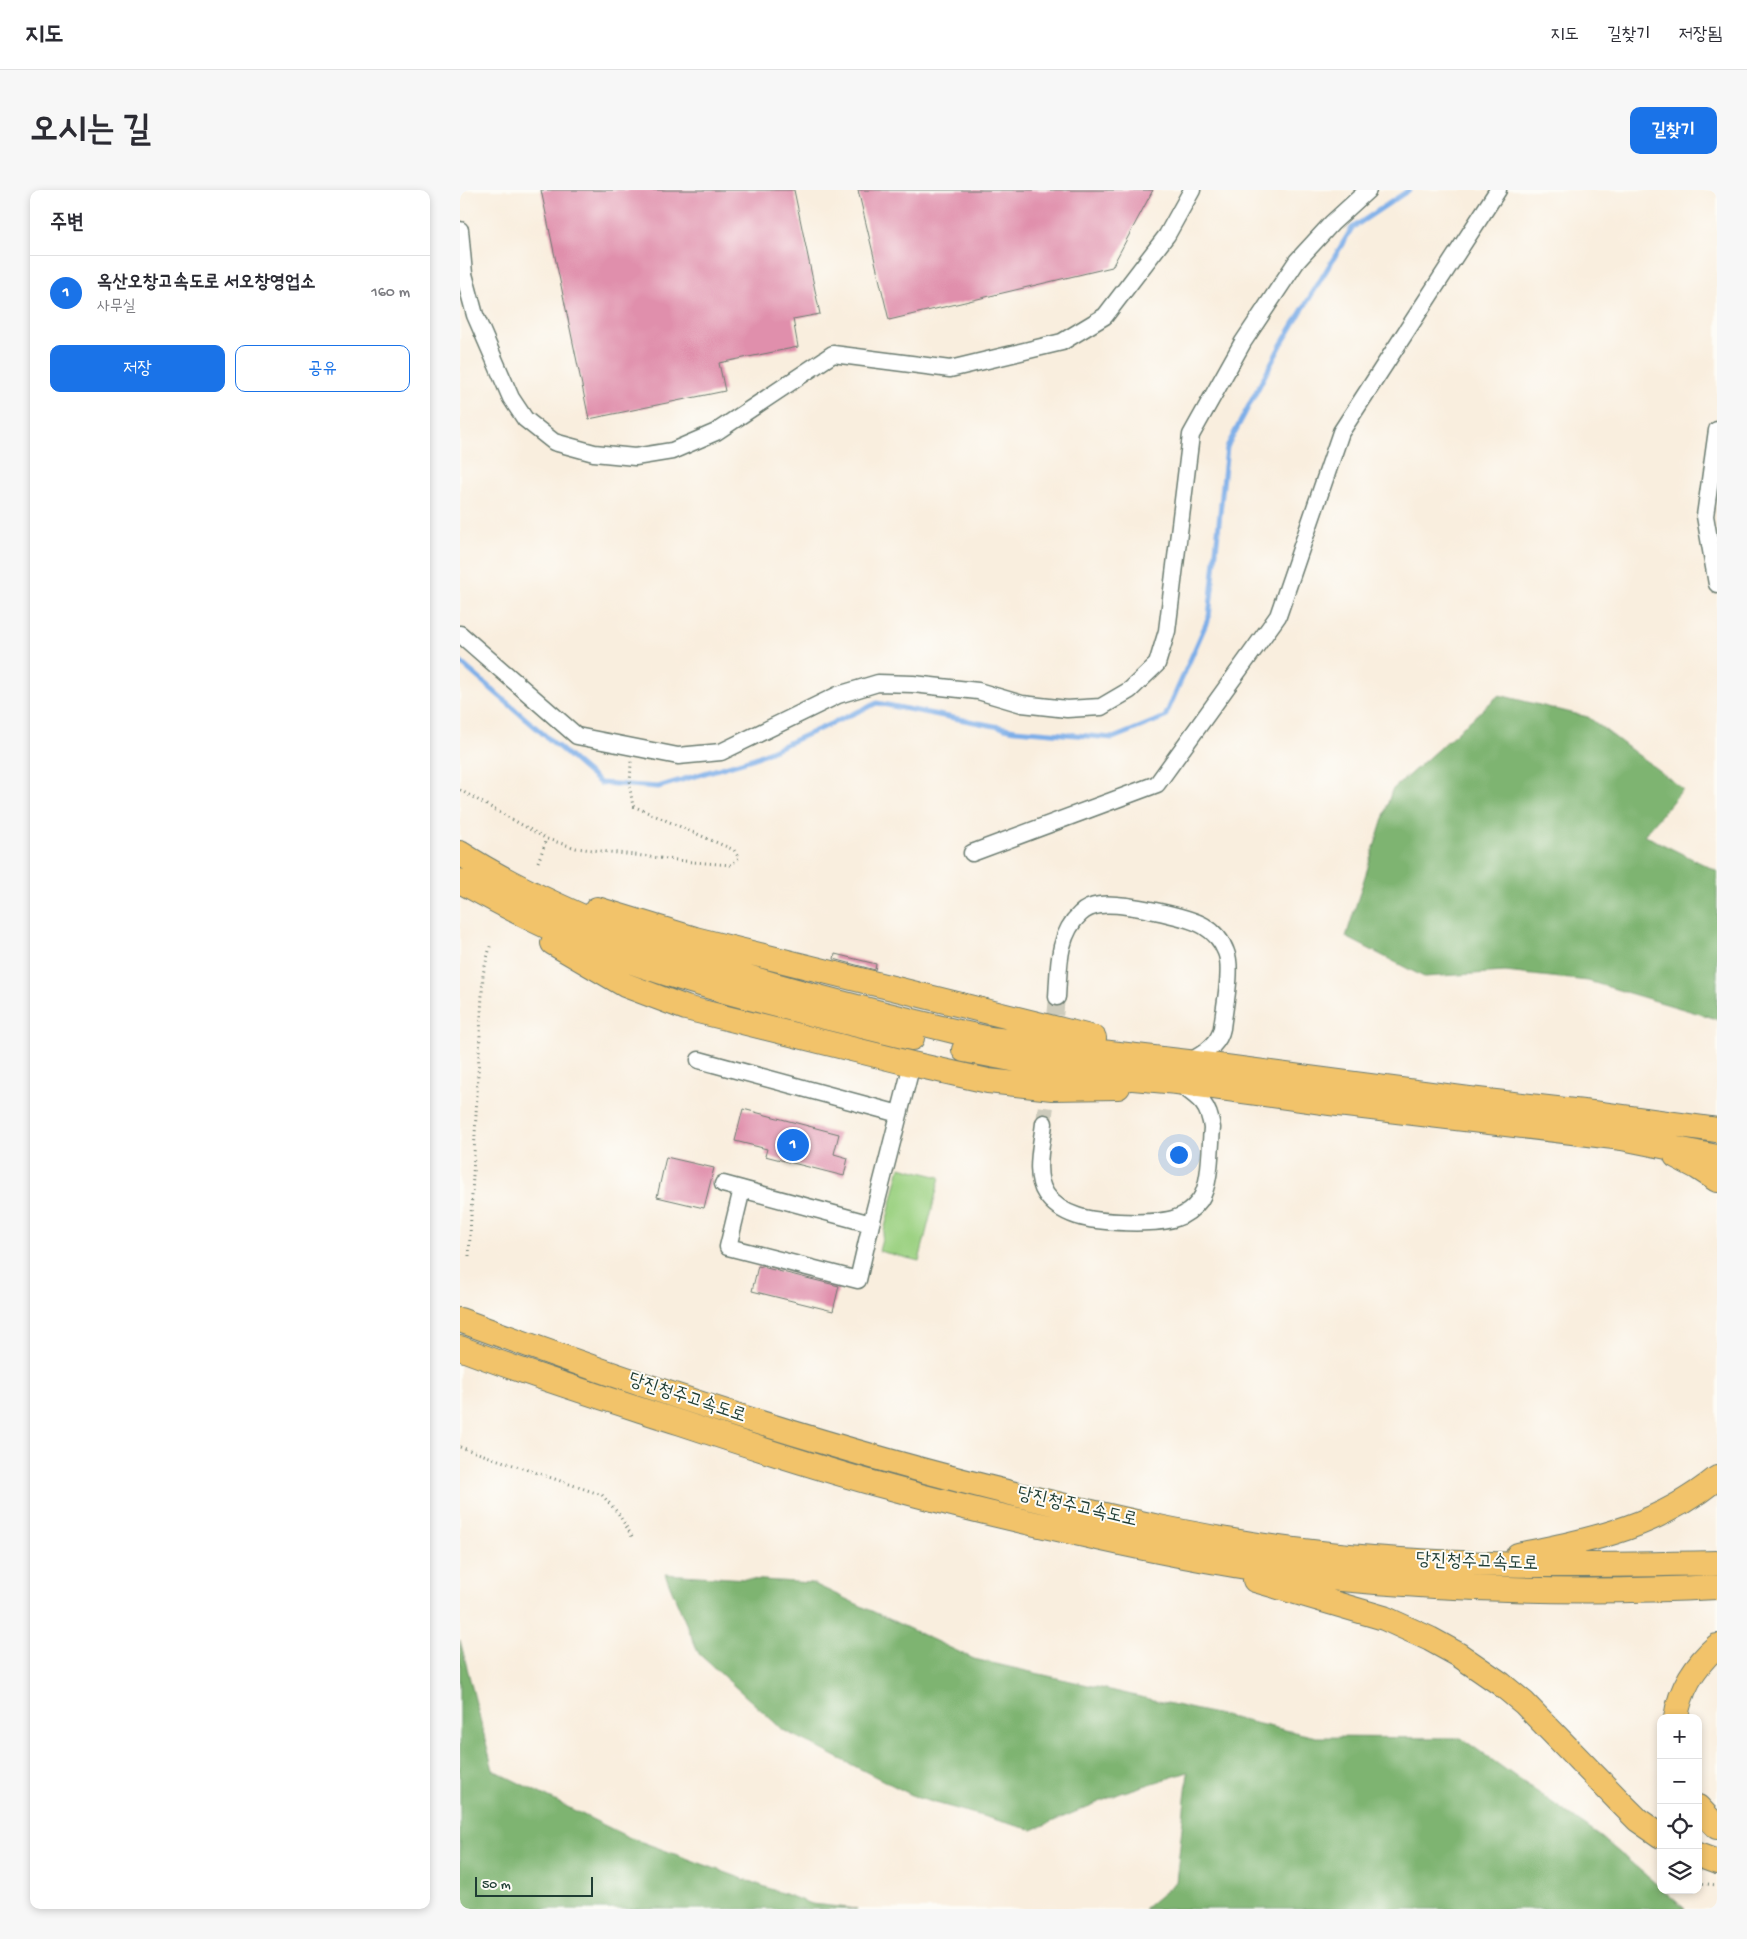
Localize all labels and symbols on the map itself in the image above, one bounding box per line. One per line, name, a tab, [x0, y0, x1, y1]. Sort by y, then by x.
pin: 1	[777, 1126, 809, 1164]
your location	[1166, 1142, 1192, 1168]
street label: 당진청주고속도로	[625, 1369, 749, 1429]
street label: 당진청주고속도로	[1015, 1483, 1139, 1533]
street label: 당진청주고속도로	[1415, 1549, 1539, 1577]
scale bar	[475, 1874, 592, 1897]

